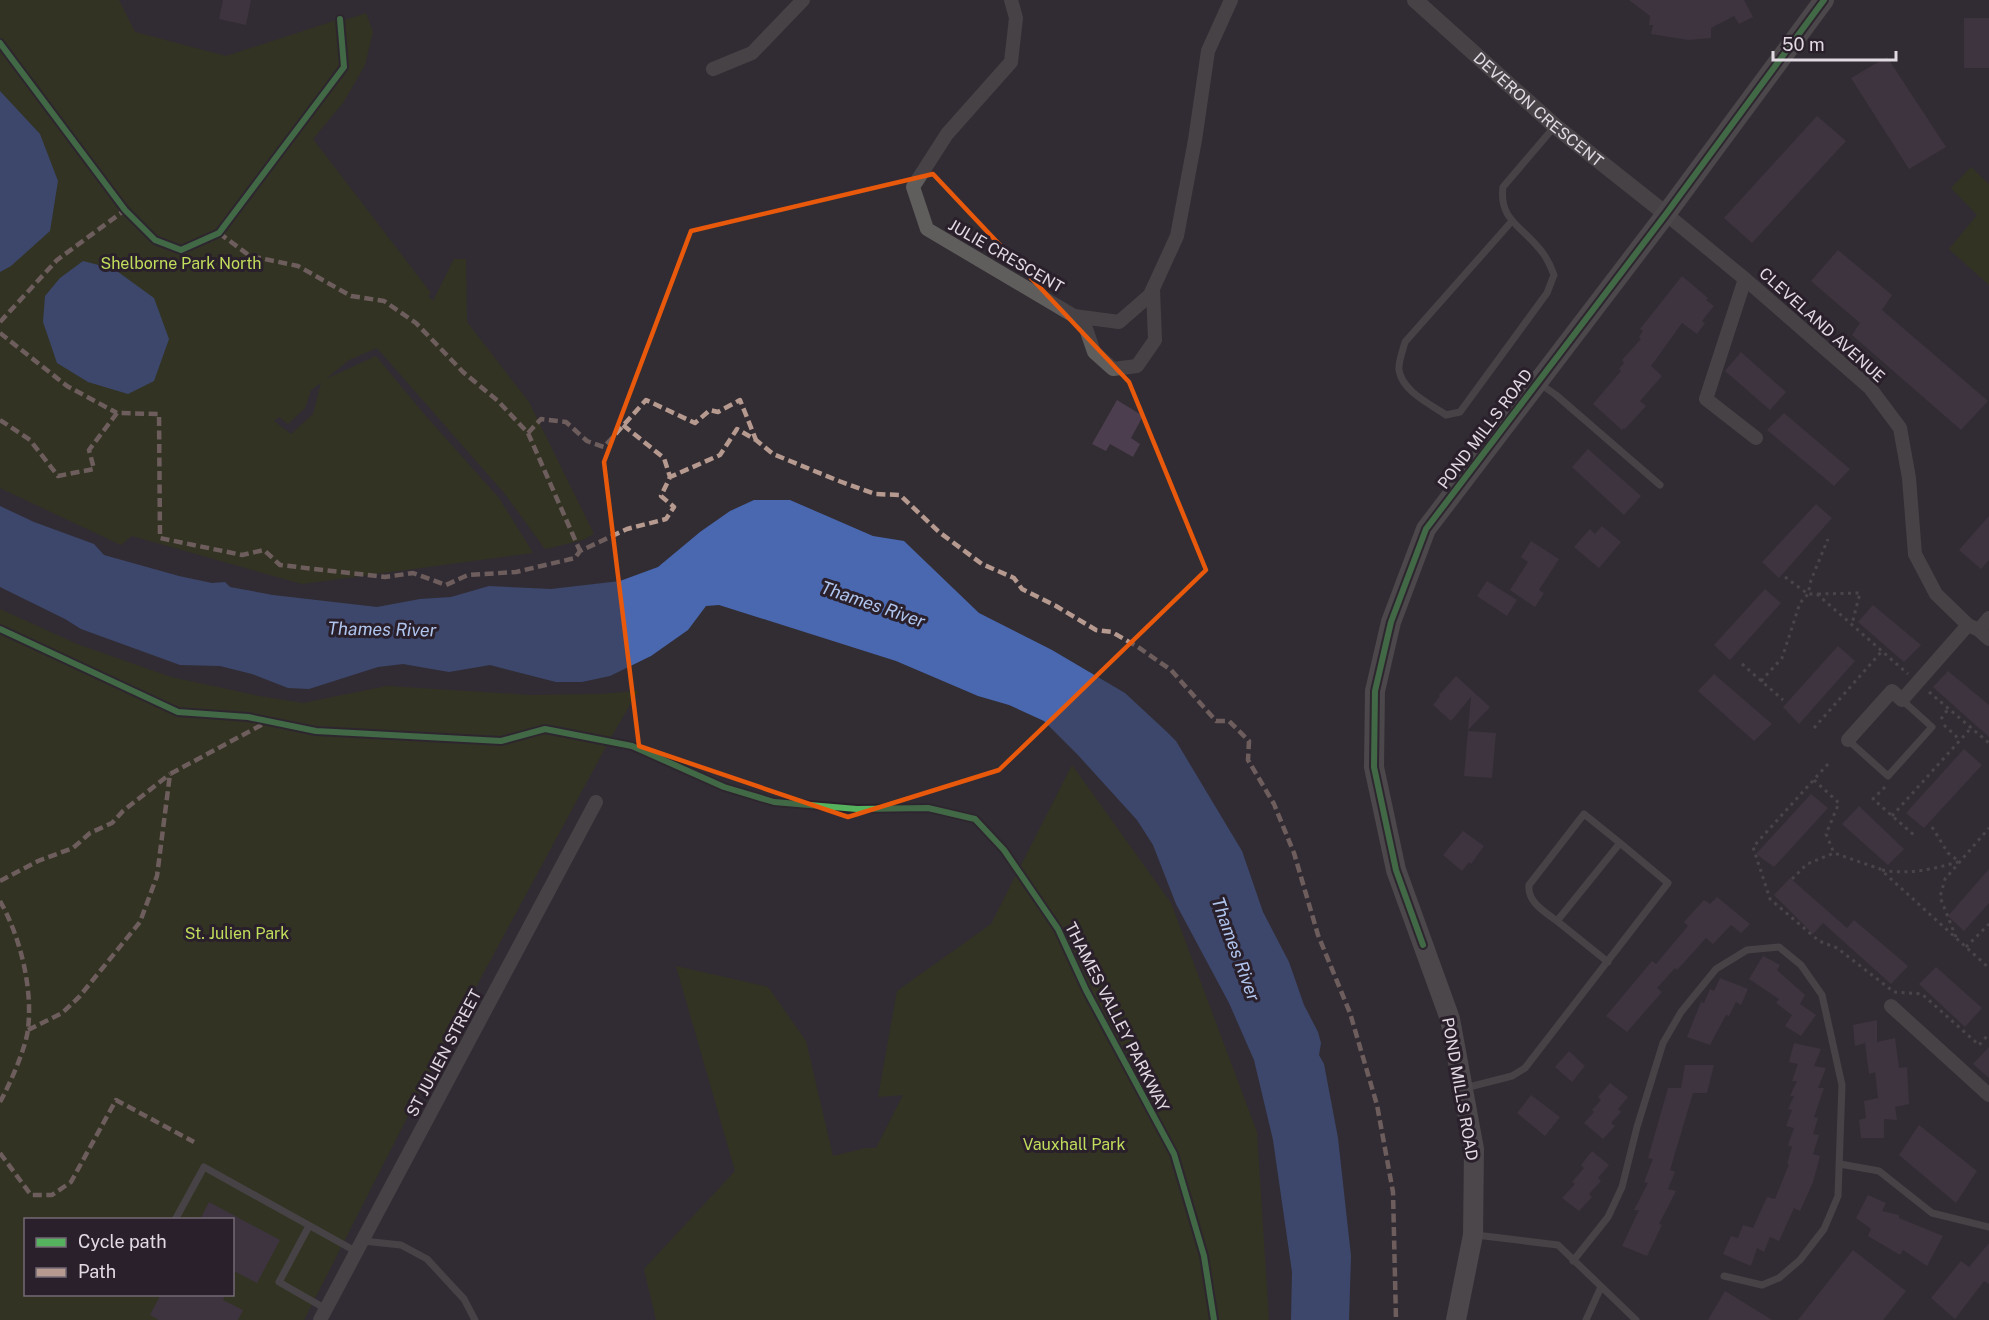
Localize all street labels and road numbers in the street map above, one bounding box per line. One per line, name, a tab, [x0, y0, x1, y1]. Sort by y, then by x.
street label: DEVERON CRESCENT	[1470, 48, 1608, 171]
street label: JULIE CRESCENT	[945, 215, 1067, 297]
street label: CLEVELAND AVENUE	[1755, 264, 1889, 386]
street label: POND MILLS ROAD	[1434, 365, 1536, 493]
street label: THAMES VALLEY PARKWAY	[1061, 919, 1173, 1115]
street label: ST JULIEN STREET	[402, 986, 486, 1120]
street label: POND MILLS ROAD	[1438, 1016, 1482, 1162]

